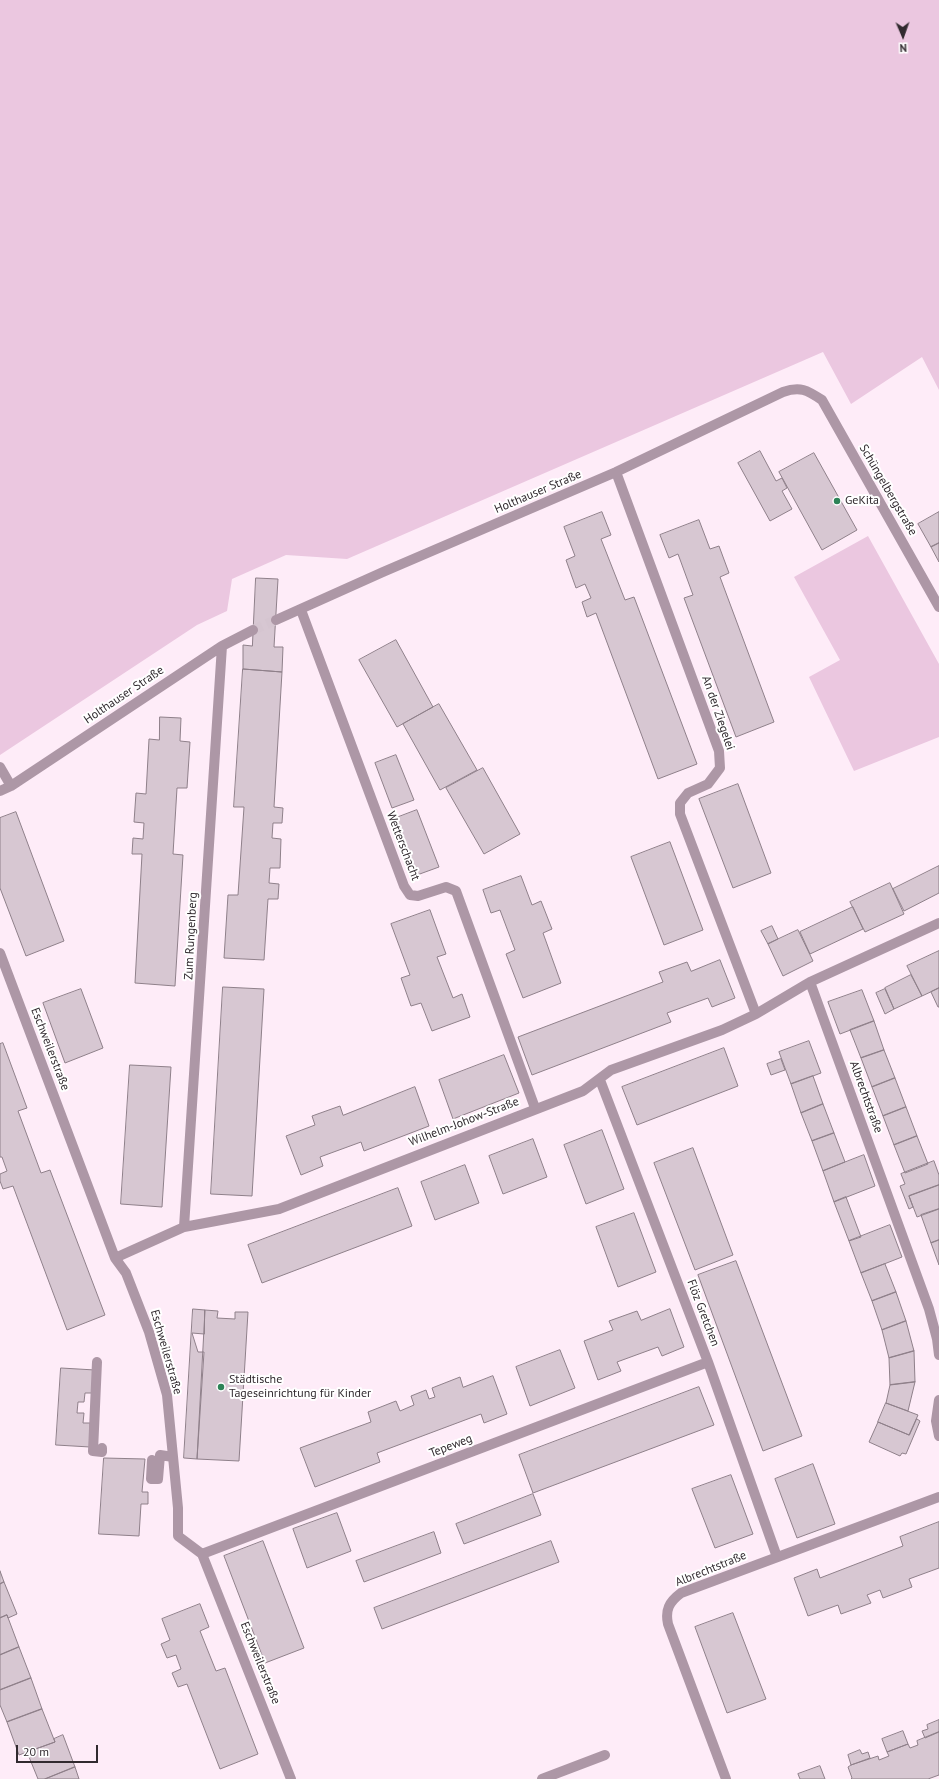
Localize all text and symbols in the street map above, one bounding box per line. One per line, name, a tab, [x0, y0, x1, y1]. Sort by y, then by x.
north arrow	[883, 16, 923, 56]
text: N	[900, 41, 907, 55]
street label: Schüngelbergstraße	[856, 442, 920, 538]
street label: Holthauser Straße	[492, 467, 584, 517]
place label: GeKita	[845, 494, 879, 508]
marker: GeKita	[832, 496, 842, 506]
street label: Holthauser Straße	[81, 663, 167, 727]
street label: An der Ziegelei	[699, 674, 737, 752]
street label: Wetterschacht	[383, 809, 423, 883]
street label: Zum Rungenberg	[182, 892, 200, 980]
street label: Eschweilerstraße	[28, 1006, 72, 1092]
street label: Albrechtstraße	[846, 1059, 886, 1135]
street label: Wilhelm-Johow-Straße	[407, 1094, 521, 1150]
street label: Flöz Gretchen	[684, 1277, 722, 1349]
street label: Eschweilerstraße	[147, 1308, 185, 1396]
place label: Städtische Tageseinrichtung für Kinder	[229, 1373, 371, 1401]
marker: Städtische Tageseinrichtung für Kinder	[216, 1382, 226, 1392]
street label: Tepeweg	[428, 1431, 474, 1461]
street label: Albrechtstraße	[673, 1548, 749, 1590]
street label: Eschweilerstraße	[237, 1620, 283, 1706]
scale bar	[18, 1737, 100, 1763]
text: 20 m	[23, 1744, 49, 1759]

